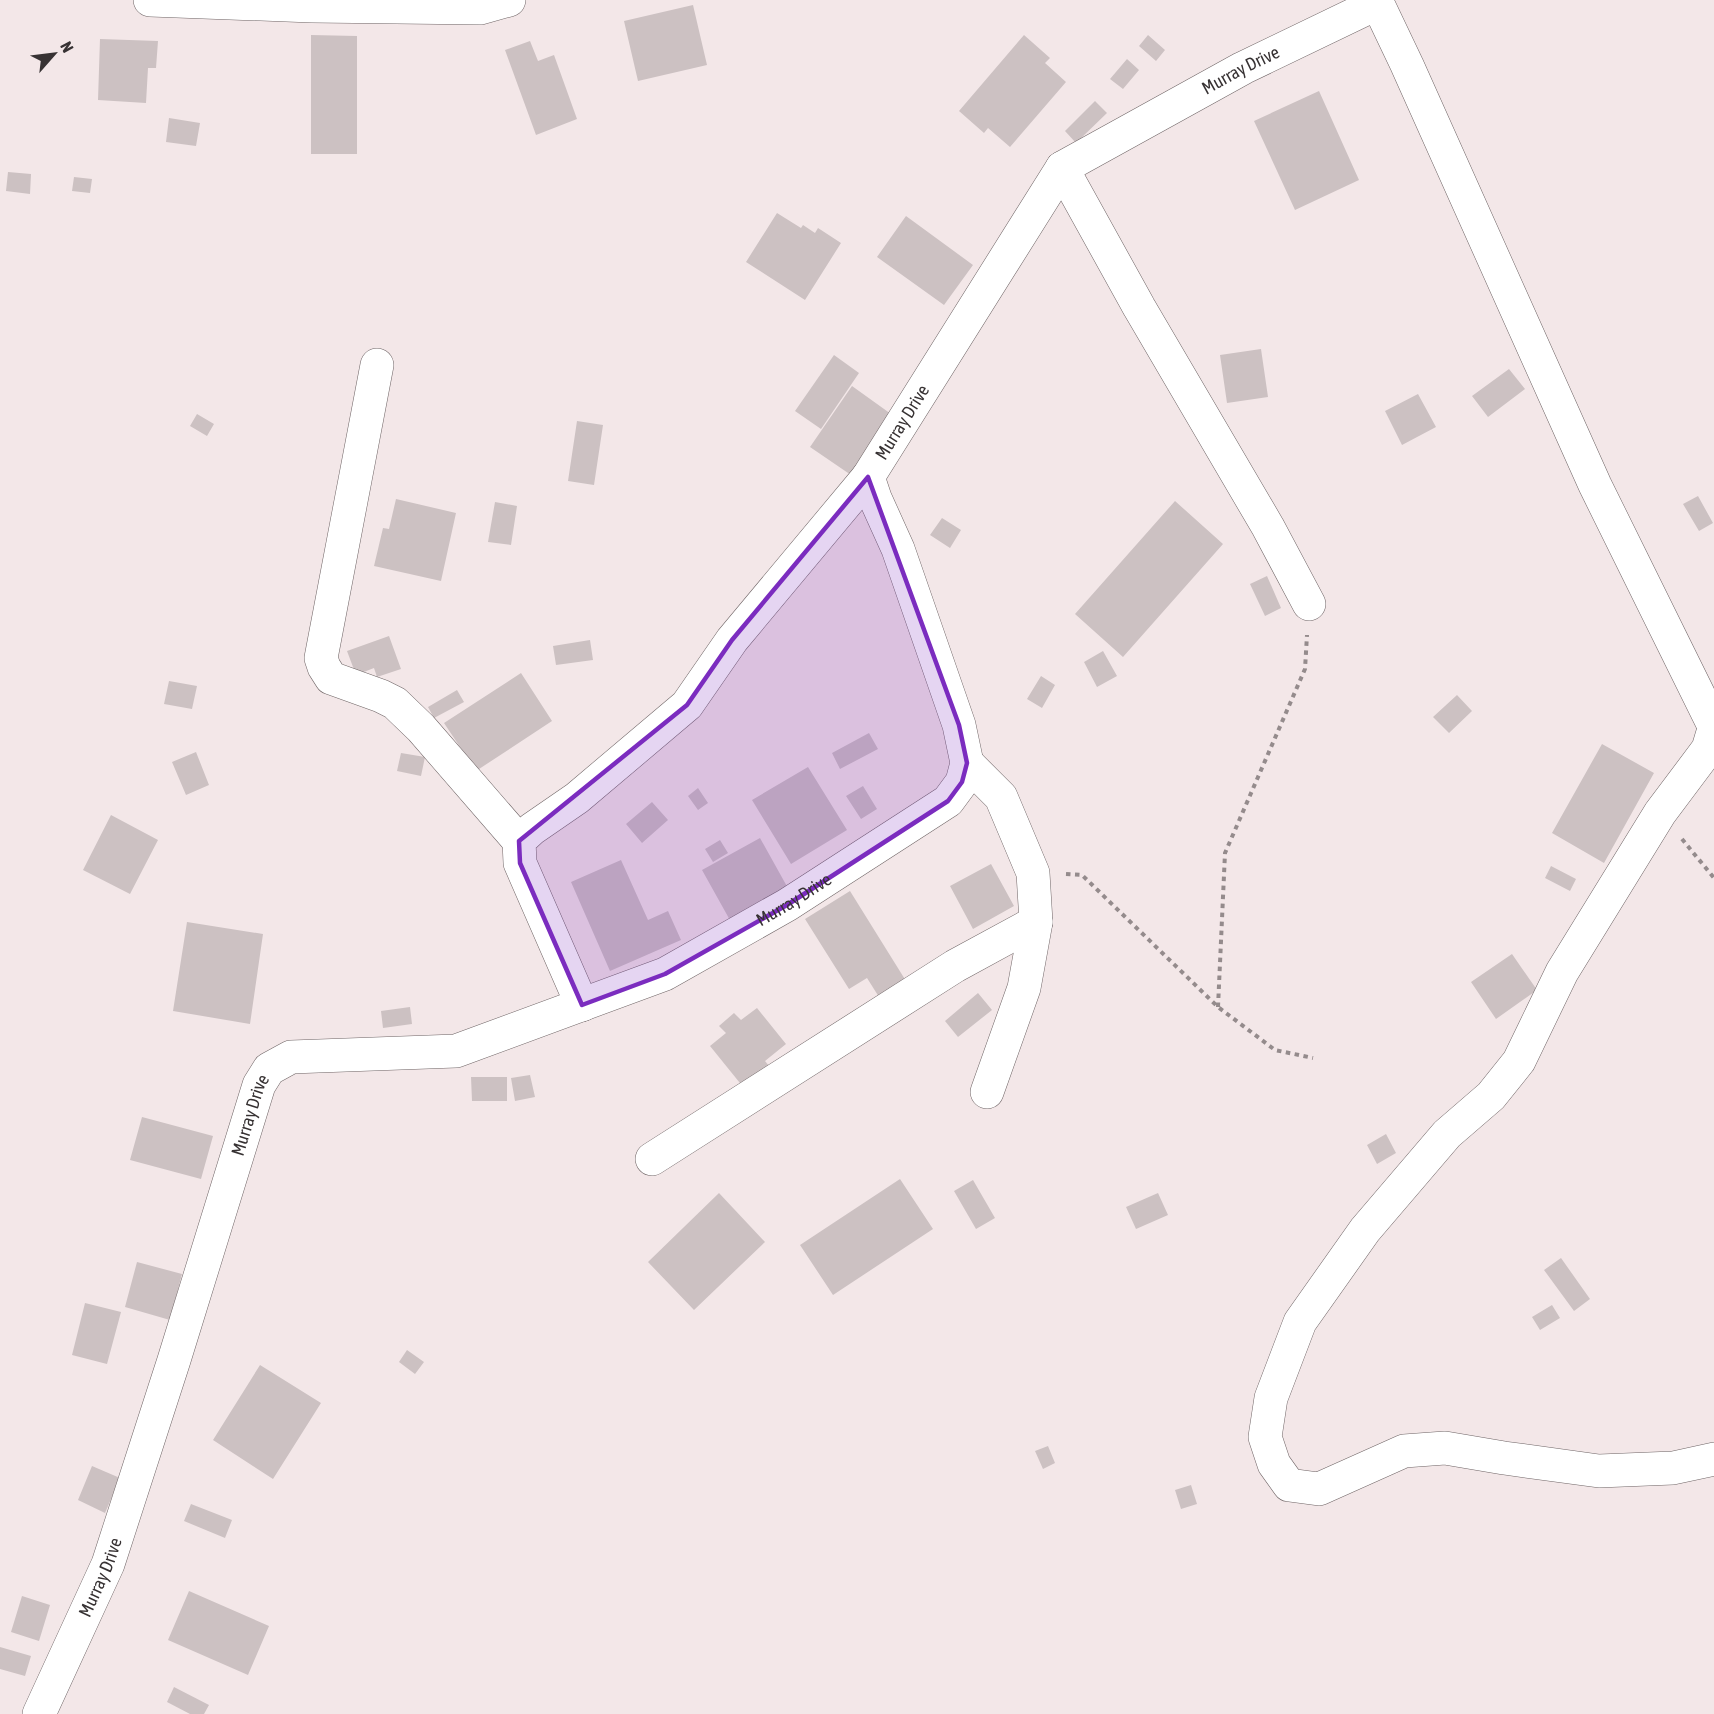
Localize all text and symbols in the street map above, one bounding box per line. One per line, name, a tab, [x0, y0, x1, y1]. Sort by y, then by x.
north arrow	[24, 24, 84, 84]
text: N	[57, 39, 77, 55]
street label: Murray Drive	[1198, 41, 1283, 99]
street label: Murray Drive	[871, 381, 933, 463]
street label: Murray Drive	[752, 868, 835, 930]
street label: Murray Drive	[227, 1070, 273, 1158]
street label: Murray Drive	[74, 1535, 126, 1620]

